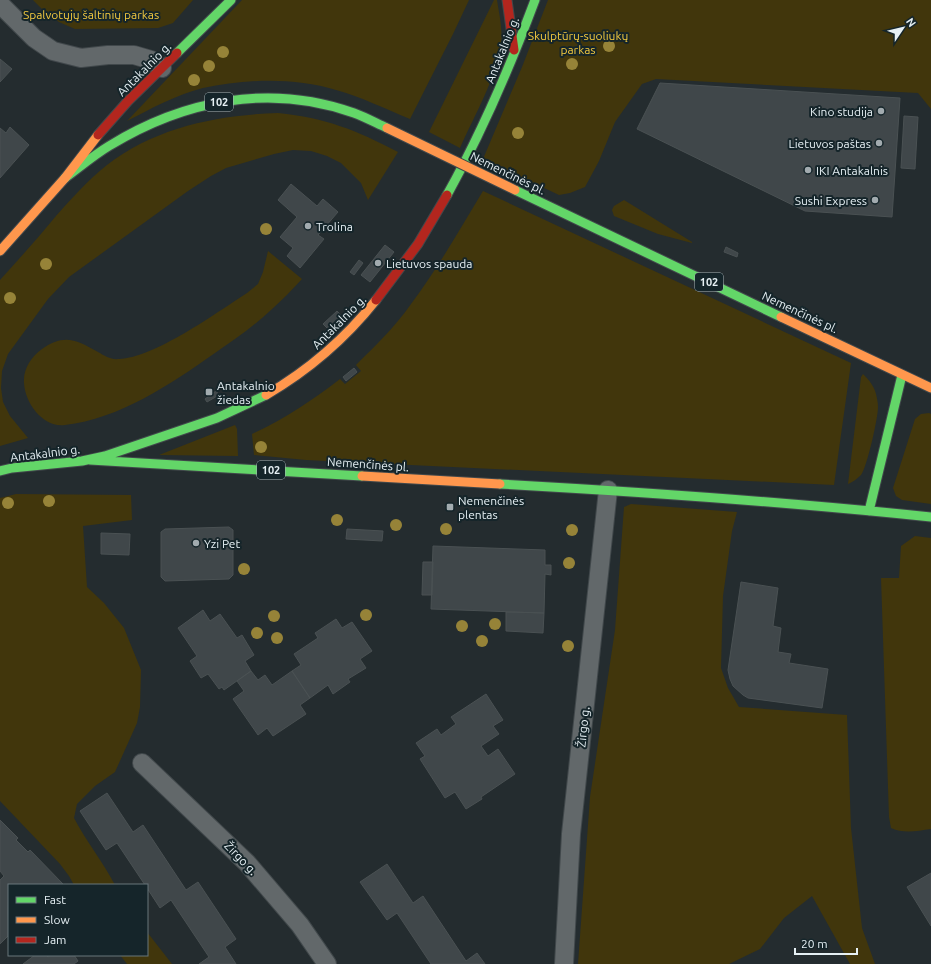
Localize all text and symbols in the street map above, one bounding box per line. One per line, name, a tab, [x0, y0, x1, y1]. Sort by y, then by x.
park label: Spalvotųjų šaltinių parkas	[23, 8, 159, 21]
north arrow	[883, 8, 923, 48]
street label: Antakalnio g.	[483, 15, 521, 85]
text: N	[904, 15, 918, 29]
park label: Skulptūrų-suoliukų parkas	[528, 29, 628, 56]
street label: Antakalnio g.	[115, 40, 173, 98]
road number: 102	[205, 93, 233, 111]
place label: Kino studija	[810, 105, 873, 118]
marker: Kino studija	[876, 106, 886, 116]
place label: Lietuvos paštas	[789, 137, 871, 150]
marker: Lietuvos paštas	[874, 138, 884, 148]
street label: Nemenčinės pl.	[468, 149, 548, 197]
place label: IKI Antakalnis	[816, 164, 888, 177]
marker: IKI Antakalnis	[803, 165, 813, 175]
place label: Sushi Express	[795, 194, 867, 207]
marker: Sushi Express	[870, 195, 880, 205]
place label: Trolina	[316, 220, 353, 233]
marker: Trolina	[303, 221, 313, 231]
place label: Lietuvos spauda	[386, 257, 472, 270]
marker: Lietuvos spauda	[373, 258, 383, 268]
road number: 102	[695, 273, 723, 291]
street label: Nemenčinės pl.	[760, 289, 840, 335]
street label: Antakalnio g.	[310, 293, 368, 351]
place label: Antakalnio žiedas	[217, 379, 275, 406]
marker: Antakalnio žiedas	[204, 387, 214, 397]
street label: Antakalnio g.	[9, 442, 81, 464]
street label: Nemenčinės pl.	[327, 455, 409, 473]
road number: 102	[257, 461, 285, 479]
place label: Nemenčinės plentas	[458, 494, 524, 521]
marker: Nemenčinės plentas	[445, 502, 455, 512]
place label: Yzi Pet	[204, 537, 240, 550]
marker: Yzi Pet	[191, 538, 201, 548]
street label: Žirgo g.	[574, 706, 592, 748]
street label: Žirgo g.	[222, 839, 260, 877]
legend	[8, 884, 148, 956]
text: Fast	[44, 893, 66, 906]
text: Slow	[44, 913, 70, 926]
scale bar	[795, 930, 857, 956]
text: Jam	[44, 933, 66, 946]
text: 20 m	[801, 937, 828, 950]

